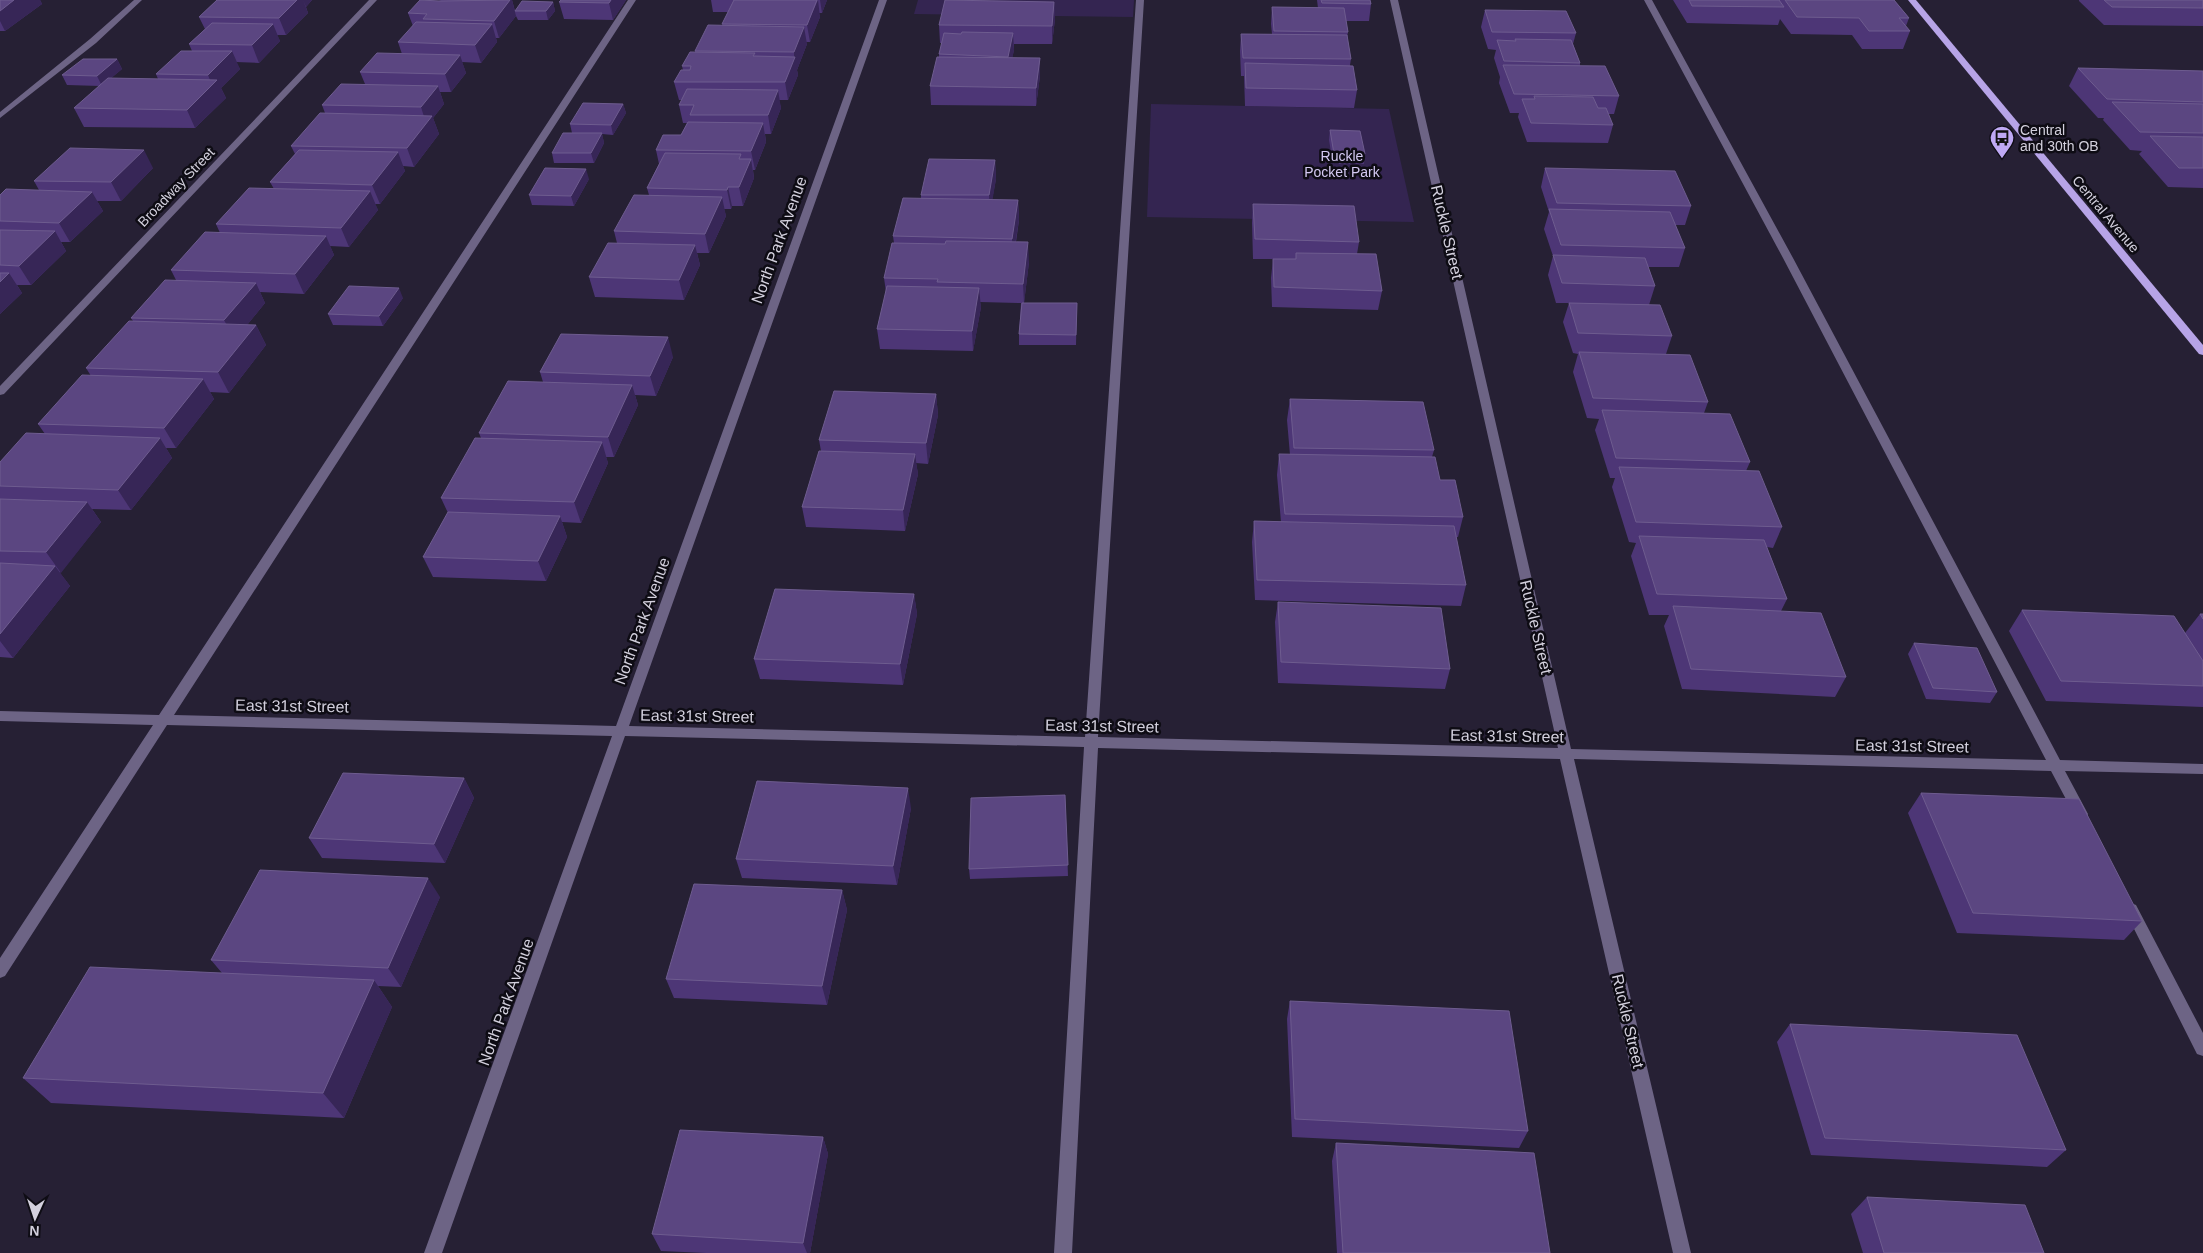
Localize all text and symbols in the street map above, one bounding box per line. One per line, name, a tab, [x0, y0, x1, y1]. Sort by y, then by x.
place label: Central and 30th OB	[2020, 122, 2099, 154]
bus stop icon: Central and 30th OB	[1989, 125, 2015, 159]
street label: Broadway Street	[134, 144, 218, 230]
park label: Ruckle Pocket Park	[1304, 148, 1381, 180]
street label: Central Avenue	[2069, 172, 2143, 256]
street label: North Park Avenue	[748, 174, 810, 306]
street label: Ruckle Street	[1428, 183, 1466, 281]
street label: North Park Avenue	[611, 555, 673, 687]
street label: Ruckle Street	[1517, 578, 1555, 676]
street label: East 31st Street	[235, 697, 350, 716]
street label: East 31st Street	[640, 707, 755, 726]
street label: East 31st Street	[1045, 717, 1160, 736]
street label: East 31st Street	[1450, 727, 1565, 746]
street label: East 31st Street	[1855, 737, 1970, 756]
street label: North Park Avenue	[475, 936, 537, 1068]
street label: Ruckle Street	[1609, 972, 1647, 1070]
north arrow	[10, 1193, 60, 1243]
text: N	[29, 1223, 40, 1239]

